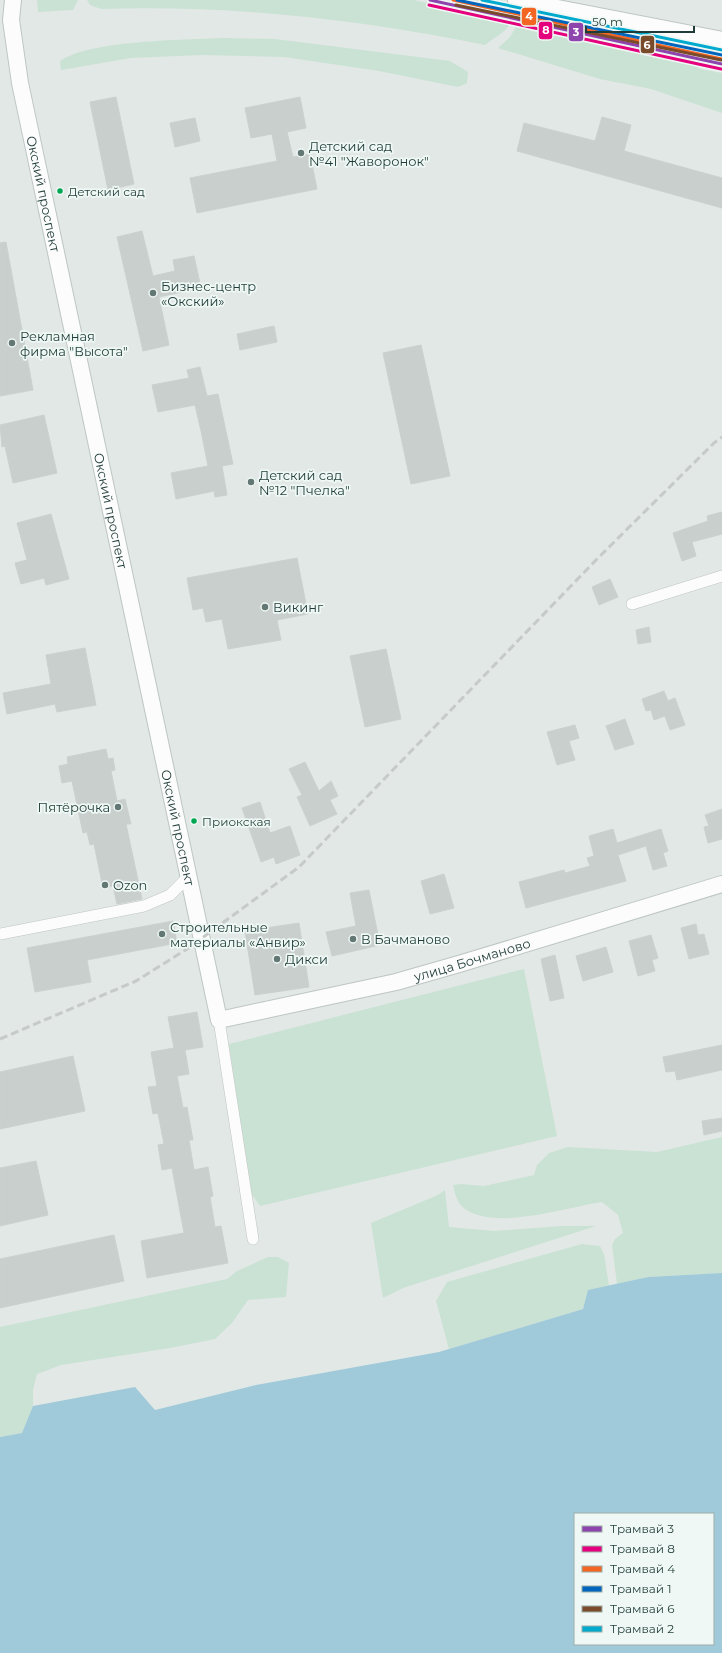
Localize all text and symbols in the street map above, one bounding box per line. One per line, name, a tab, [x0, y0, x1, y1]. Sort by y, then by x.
line badge: 4	[521, 7, 537, 26]
scale bar	[586, 8, 694, 34]
text: 4	[525, 9, 533, 23]
text: 50 m	[592, 14, 623, 29]
line badge: 8	[538, 21, 553, 40]
line badge: 3	[568, 22, 584, 42]
text: 8	[542, 23, 550, 37]
text: 3	[572, 25, 580, 39]
line badge: 6	[640, 35, 655, 54]
text: 6	[643, 38, 651, 52]
street label: Окский проспект	[23, 134, 64, 254]
place label: Детский сад №41 "Жаворонок"	[309, 138, 429, 169]
marker: Детский сад №41 "Жаворонок"	[296, 148, 306, 158]
place label: Детский сад	[68, 184, 145, 199]
marker: Детский сад	[55, 186, 65, 196]
place label: Бизнес-центр «Окский»	[161, 278, 256, 309]
marker: Бизнес-центр «Окский»	[148, 288, 158, 298]
place label: Рекламная фирма "Высота"	[20, 328, 128, 359]
marker: Рекламная фирма "Высота"	[7, 338, 17, 348]
street label: Окский проспект	[91, 451, 131, 571]
place label: Детский сад №12 "Пчелка"	[259, 467, 350, 498]
marker: Детский сад №12 "Пчелка"	[246, 477, 256, 487]
place label: Викинг	[273, 599, 324, 615]
marker: Викинг	[260, 602, 270, 612]
street label: Окский проспект	[158, 768, 198, 888]
place label: Пятёрочка	[38, 799, 110, 815]
marker: Пятёрочка	[113, 802, 123, 812]
place label: Приокская	[202, 814, 271, 829]
marker: Приокская	[189, 816, 199, 826]
place label: Ozon	[113, 877, 147, 893]
marker: Ozon	[100, 880, 110, 890]
place label: Строительные материалы «Анвир»	[170, 919, 306, 950]
marker: Строительные материалы «Анвир»	[157, 929, 167, 939]
place label: В Бачманово	[361, 931, 450, 947]
marker: В Бачманово	[348, 934, 358, 944]
street label: улица Бочманово	[411, 935, 532, 985]
place label: Дикси	[285, 951, 328, 967]
marker: Дикси	[272, 954, 282, 964]
legend	[574, 1513, 714, 1645]
text: Трамвай 3	[610, 1521, 674, 1536]
text: Трамвай 8	[610, 1541, 675, 1556]
text: Трамвай 4	[610, 1561, 675, 1576]
text: Трамвай 1	[610, 1581, 672, 1596]
text: Трамвай 6	[610, 1601, 675, 1616]
text: Трамвай 2	[610, 1621, 674, 1636]

